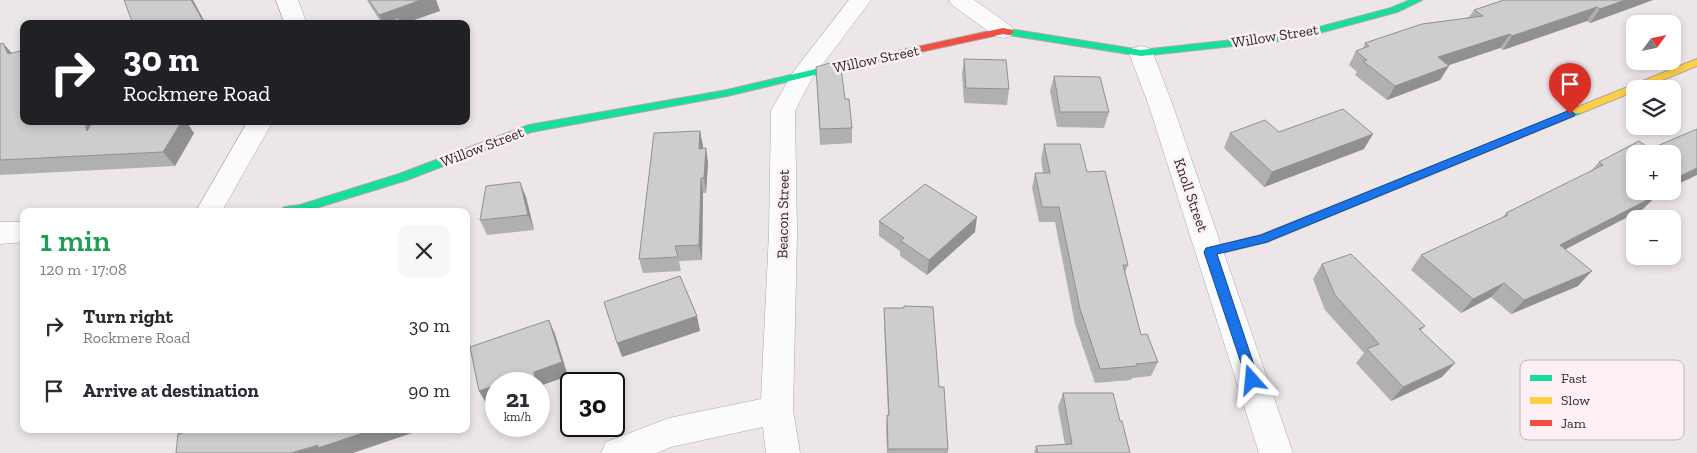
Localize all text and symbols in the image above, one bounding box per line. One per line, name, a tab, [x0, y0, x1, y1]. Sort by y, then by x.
north arrow	[1626, 15, 1681, 70]
map controls	[1626, 15, 1681, 265]
street label: Willow Street	[1230, 20, 1320, 52]
text: 30 m	[123, 38, 199, 80]
icon: right	[40, 40, 105, 105]
street label: Willow Street	[831, 41, 921, 77]
pin	[1549, 63, 1591, 114]
icon: arrive	[1556, 70, 1584, 98]
text: Rockmere Road	[123, 80, 270, 107]
button: layers	[1626, 80, 1681, 135]
street label: Willow Street	[438, 123, 526, 171]
button: +	[1626, 145, 1681, 200]
street label: Knoll Street	[1170, 156, 1212, 235]
street label: Beacon Street	[773, 169, 793, 259]
button: −	[1626, 210, 1681, 265]
text: 1 min	[40, 223, 110, 259]
button: close	[398, 225, 450, 277]
text: 120 m · 17:08	[40, 260, 127, 279]
text: Turn right	[83, 305, 173, 328]
icon: right	[40, 312, 68, 340]
text: 30 m	[409, 314, 450, 337]
text: Rockmere Road	[83, 328, 190, 347]
position arrow	[1225, 353, 1277, 405]
legend	[1520, 360, 1684, 440]
text: Fast	[1561, 370, 1588, 387]
speed limit sign: 30	[560, 372, 625, 437]
icon: arrive	[40, 377, 68, 405]
text: Arrive at destination	[83, 379, 259, 402]
text: 90 m	[408, 379, 450, 402]
text: 21	[506, 383, 529, 413]
text: Slow	[1561, 392, 1590, 409]
text: km/h	[504, 410, 531, 424]
text: Jam	[1561, 415, 1586, 432]

